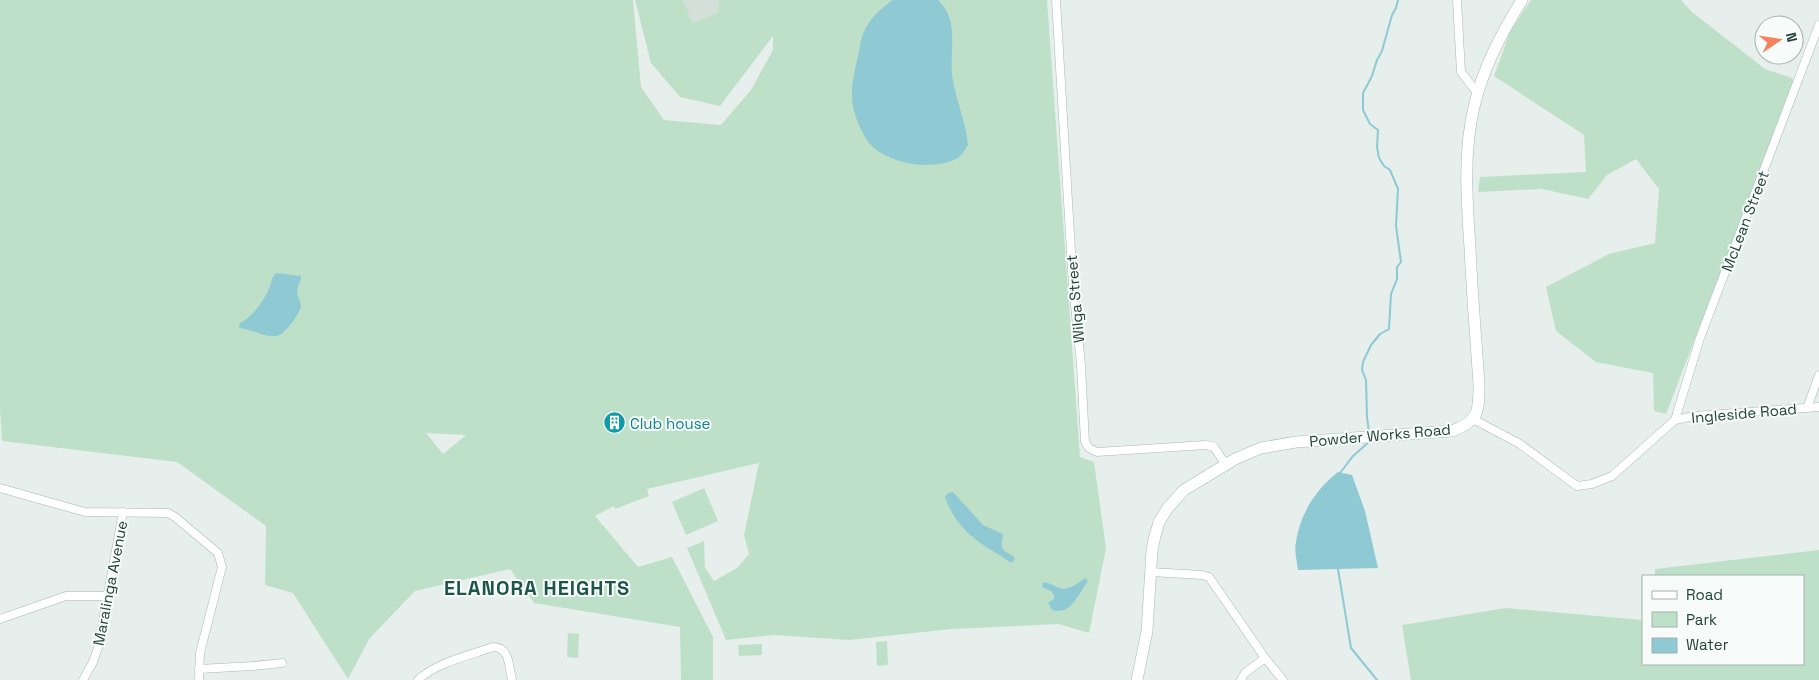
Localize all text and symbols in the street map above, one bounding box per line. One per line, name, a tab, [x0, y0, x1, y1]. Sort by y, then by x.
north arrow	[1754, 15, 1804, 65]
text: N	[1782, 30, 1801, 44]
street label: McLean Street	[1717, 168, 1773, 274]
street label: Wilga Street	[1062, 254, 1088, 344]
street label: Ingleside Road	[1690, 399, 1798, 427]
building icon: Club house	[602, 411, 626, 435]
place label: Club house	[630, 414, 711, 433]
street label: Powder Works Road	[1308, 419, 1452, 451]
street label: Maralinga Avenue	[89, 519, 131, 647]
district label: ELANORA HEIGHTS	[444, 575, 630, 601]
legend	[1642, 575, 1804, 665]
text: Road	[1686, 585, 1723, 604]
text: Park	[1686, 610, 1717, 629]
text: Water	[1686, 635, 1729, 654]

